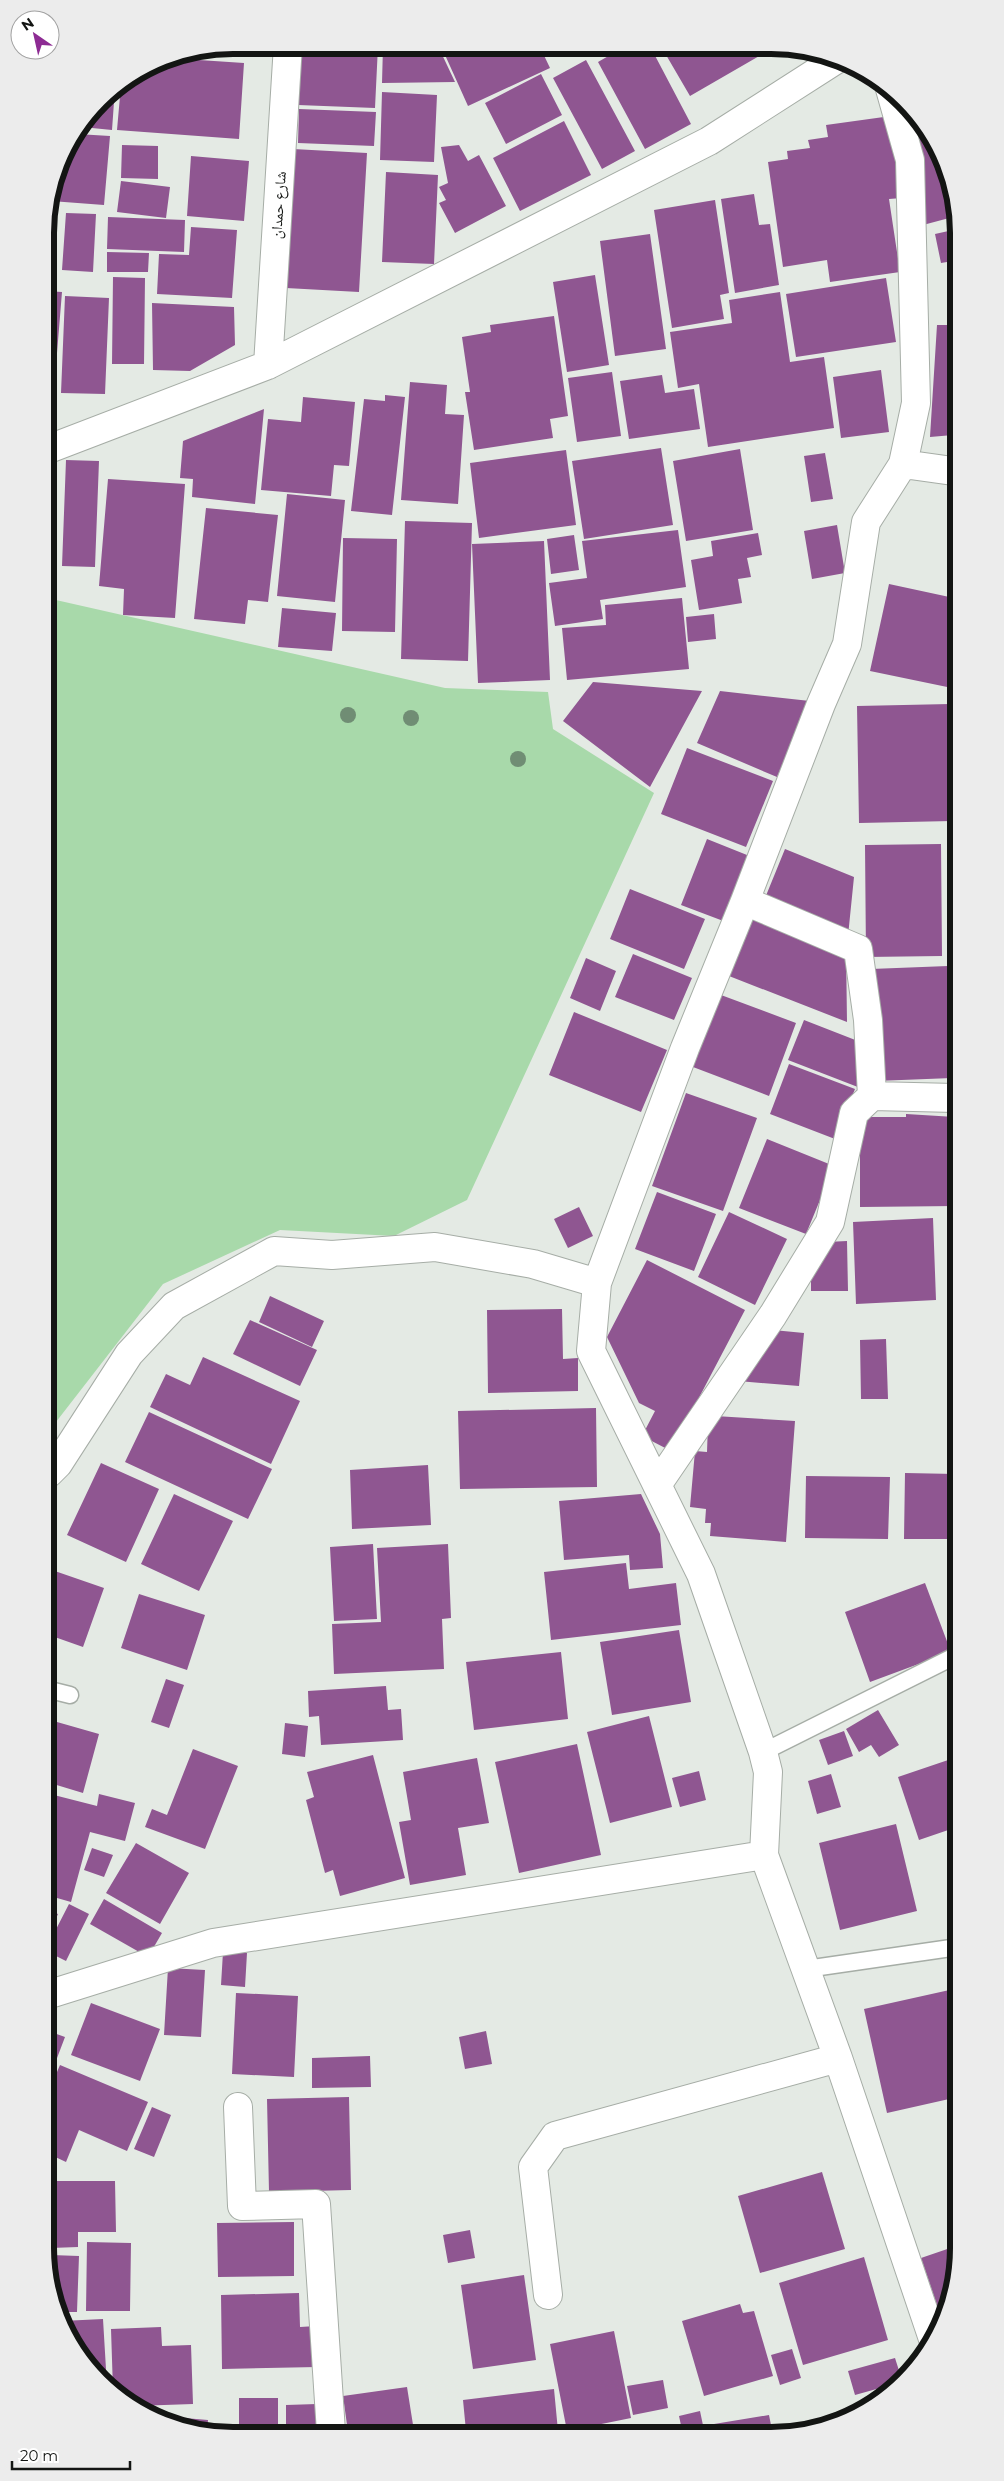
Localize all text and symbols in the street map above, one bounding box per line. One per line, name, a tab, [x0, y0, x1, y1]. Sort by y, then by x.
north arrow	[10, 10, 60, 60]
text: N	[18, 14, 37, 35]
street label: شارع حمدان	[266, 170, 291, 239]
scale bar	[12, 2438, 130, 2470]
text: 20 m	[20, 2446, 58, 2465]

